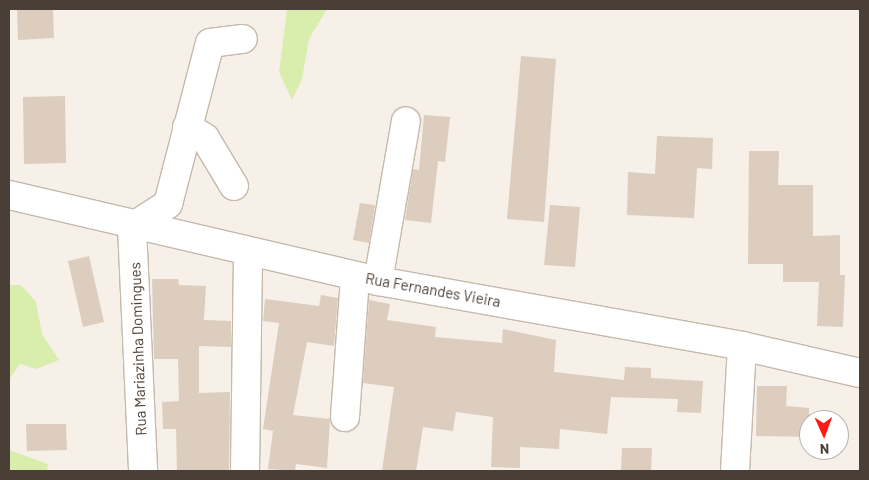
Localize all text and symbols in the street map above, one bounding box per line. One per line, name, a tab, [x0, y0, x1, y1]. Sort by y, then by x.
street label: Rua Mariazinha Domingues	[126, 262, 150, 436]
street label: Rua Fernandes Vieira	[364, 269, 502, 311]
north arrow	[799, 410, 849, 460]
text: N	[820, 441, 829, 458]

